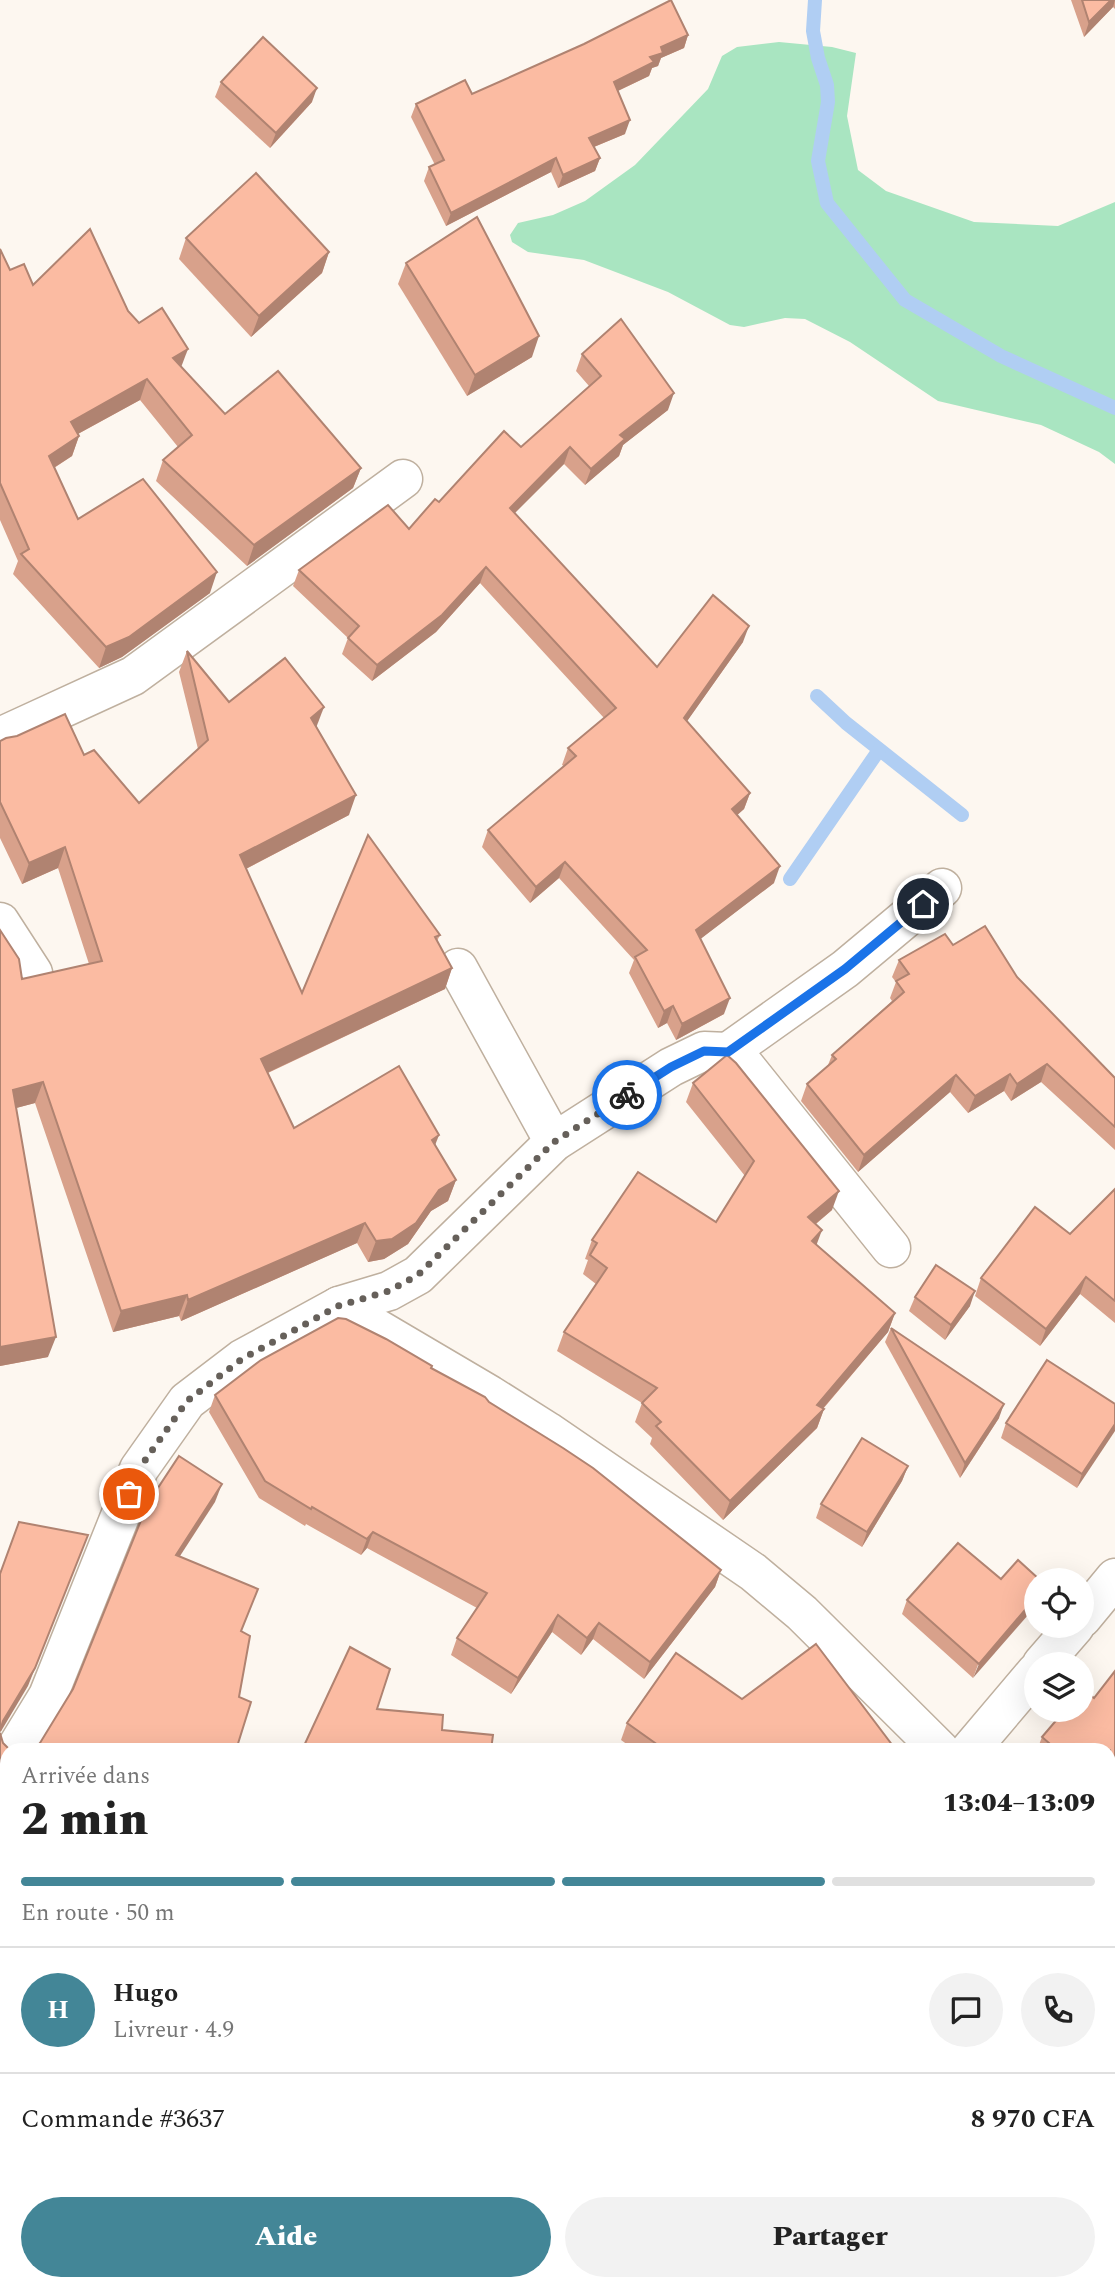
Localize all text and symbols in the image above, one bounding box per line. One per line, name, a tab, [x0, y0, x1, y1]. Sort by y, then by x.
pin	[893, 874, 953, 934]
icon: home	[904, 885, 942, 923]
courier	[592, 1060, 662, 1130]
icon: bike	[608, 1076, 646, 1114]
pin	[99, 1464, 159, 1524]
icon: bag	[110, 1475, 148, 1513]
map controls	[1024, 1568, 1094, 1722]
button: locate	[1024, 1568, 1094, 1638]
button: layers	[1024, 1652, 1094, 1722]
text: Arrivée dans	[21, 1759, 150, 1794]
text: 13:04–13:09	[943, 1783, 1095, 1823]
text: 2 min	[21, 1785, 148, 1855]
text: En route · 50 m	[21, 1896, 175, 1931]
text: Hugo	[113, 1973, 178, 2013]
button: chat	[929, 1973, 1003, 2047]
button: phone	[1021, 1973, 1095, 2047]
text: H	[47, 1990, 69, 2030]
text: Livreur · 4.9	[113, 2013, 234, 2048]
text: Commande #3637	[21, 2099, 225, 2139]
text: 8 970 CFA	[971, 2099, 1095, 2139]
button: Aide	[21, 2197, 551, 2277]
button: Partager	[565, 2197, 1095, 2277]

